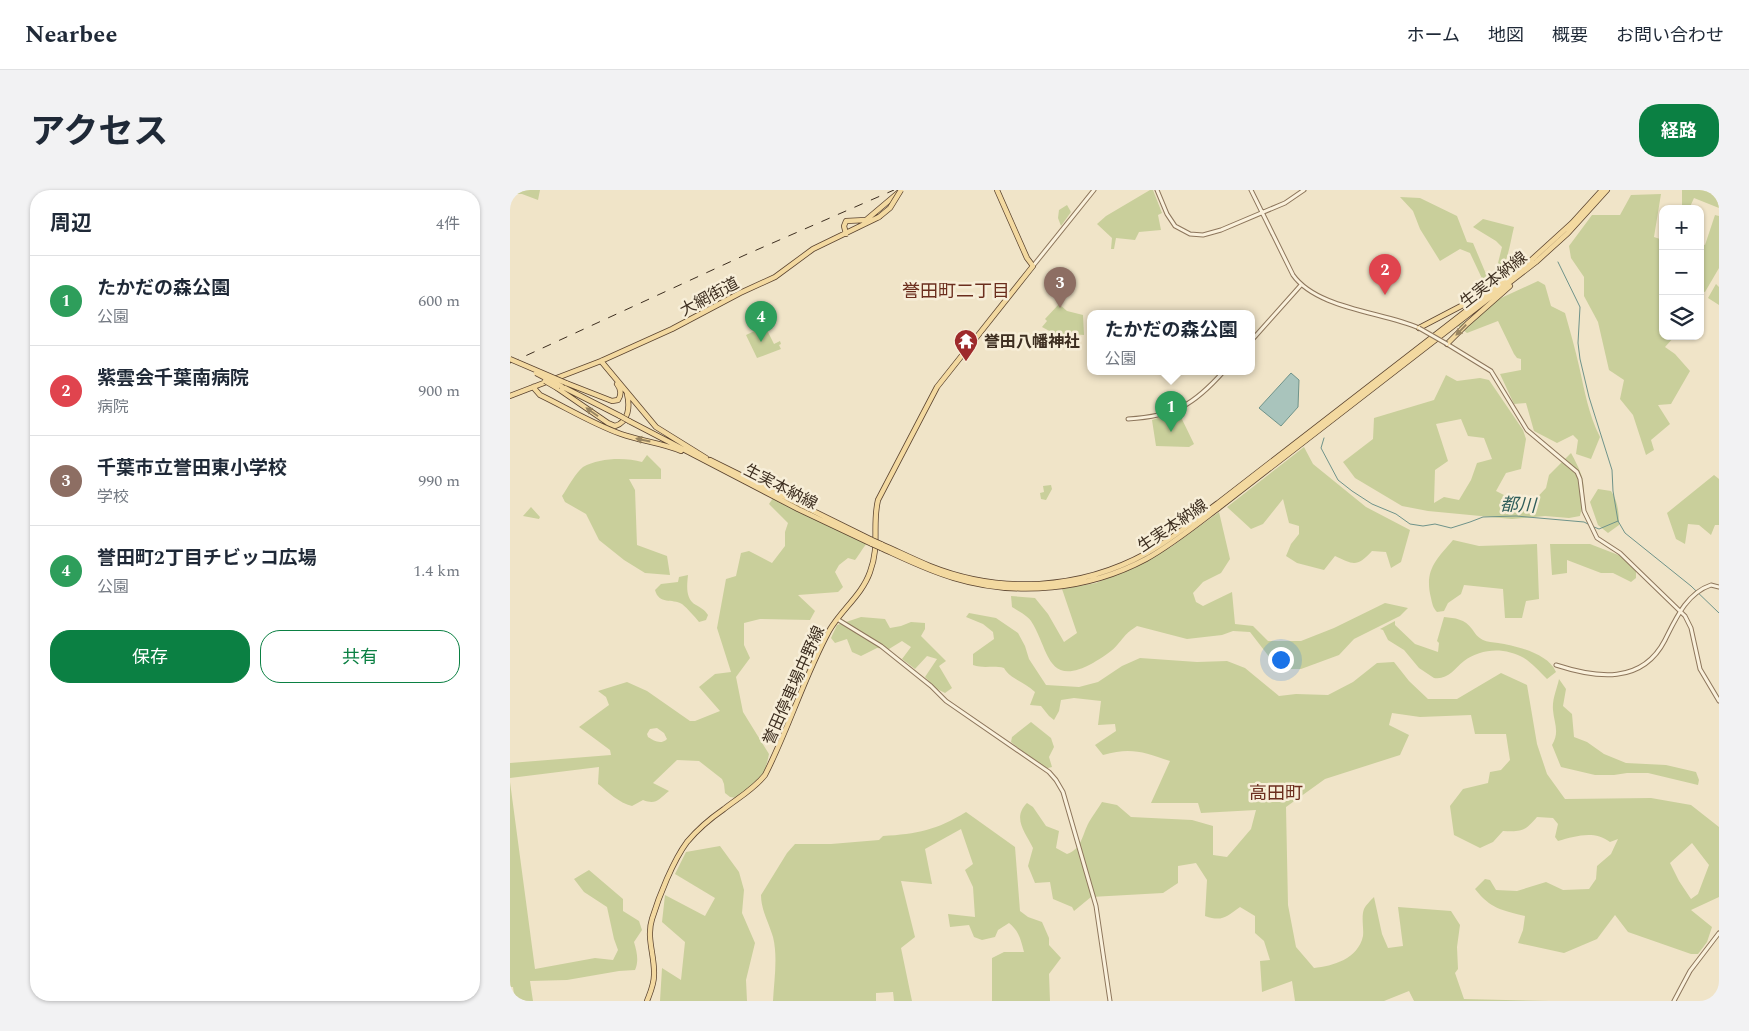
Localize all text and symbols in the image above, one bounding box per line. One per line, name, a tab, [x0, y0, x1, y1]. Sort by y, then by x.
text: Nearbee	[25, 17, 117, 53]
text: ホーム	[1407, 22, 1460, 49]
text: 地図	[1488, 22, 1524, 49]
text: 概要	[1552, 22, 1588, 49]
text: お問い合わせ	[1616, 22, 1724, 49]
button: 経路	[1639, 104, 1719, 157]
text: アクセス	[30, 106, 168, 159]
map controls	[1659, 205, 1704, 340]
button: +	[1659, 205, 1704, 250]
text: 周辺	[50, 208, 92, 240]
text: 4件	[436, 212, 460, 236]
street label: 生実本納線	[1455, 246, 1533, 314]
button: −	[1659, 250, 1704, 295]
pin: 2	[1369, 254, 1401, 295]
pin: 3	[1044, 267, 1076, 308]
street label: 大網街道	[676, 271, 743, 323]
text: たかだの森公園	[97, 274, 230, 303]
district label: 誉田町二丁目	[902, 278, 1010, 305]
text: 1	[62, 289, 70, 313]
text: 600 m	[418, 289, 460, 313]
button: layers	[1659, 295, 1704, 340]
pin: 4	[745, 301, 777, 342]
text: 公園	[97, 305, 129, 329]
popup	[1087, 310, 1255, 375]
text: たかだの森公園	[1104, 316, 1238, 345]
one-way arrow	[1456, 323, 1468, 335]
temple icon: 誉田八幡神社	[953, 328, 979, 362]
place label: 誉田八幡神社	[984, 330, 1080, 354]
text: 公園	[1104, 347, 1137, 371]
text: 紫雲会千葉南病院	[97, 364, 249, 393]
text: 2	[62, 379, 70, 403]
text: 900 m	[418, 379, 460, 403]
pin: 1	[1155, 391, 1187, 432]
text: 病院	[97, 395, 129, 419]
one-way arrow	[586, 407, 599, 417]
one-way arrow	[635, 436, 651, 444]
text: 千葉市立誉田東小学校	[97, 454, 287, 483]
street label: 生実本納線	[739, 458, 822, 516]
text: 3	[62, 469, 70, 493]
text: 990 m	[418, 469, 460, 493]
text: 学校	[97, 485, 129, 509]
water label: 都川	[1500, 491, 1538, 520]
street label: 生実本納線	[1133, 494, 1212, 558]
text: 誉田町2丁目チビッコ広場	[97, 544, 317, 573]
text: 4	[62, 559, 70, 583]
text: 1.4 km	[413, 559, 460, 583]
text: 公園	[97, 575, 129, 599]
street label: 誉田停車場中野線	[757, 622, 831, 749]
button: 保存	[50, 630, 250, 683]
button: 共有	[260, 630, 460, 683]
your location	[1268, 647, 1294, 673]
district label: 高田町	[1249, 780, 1303, 807]

